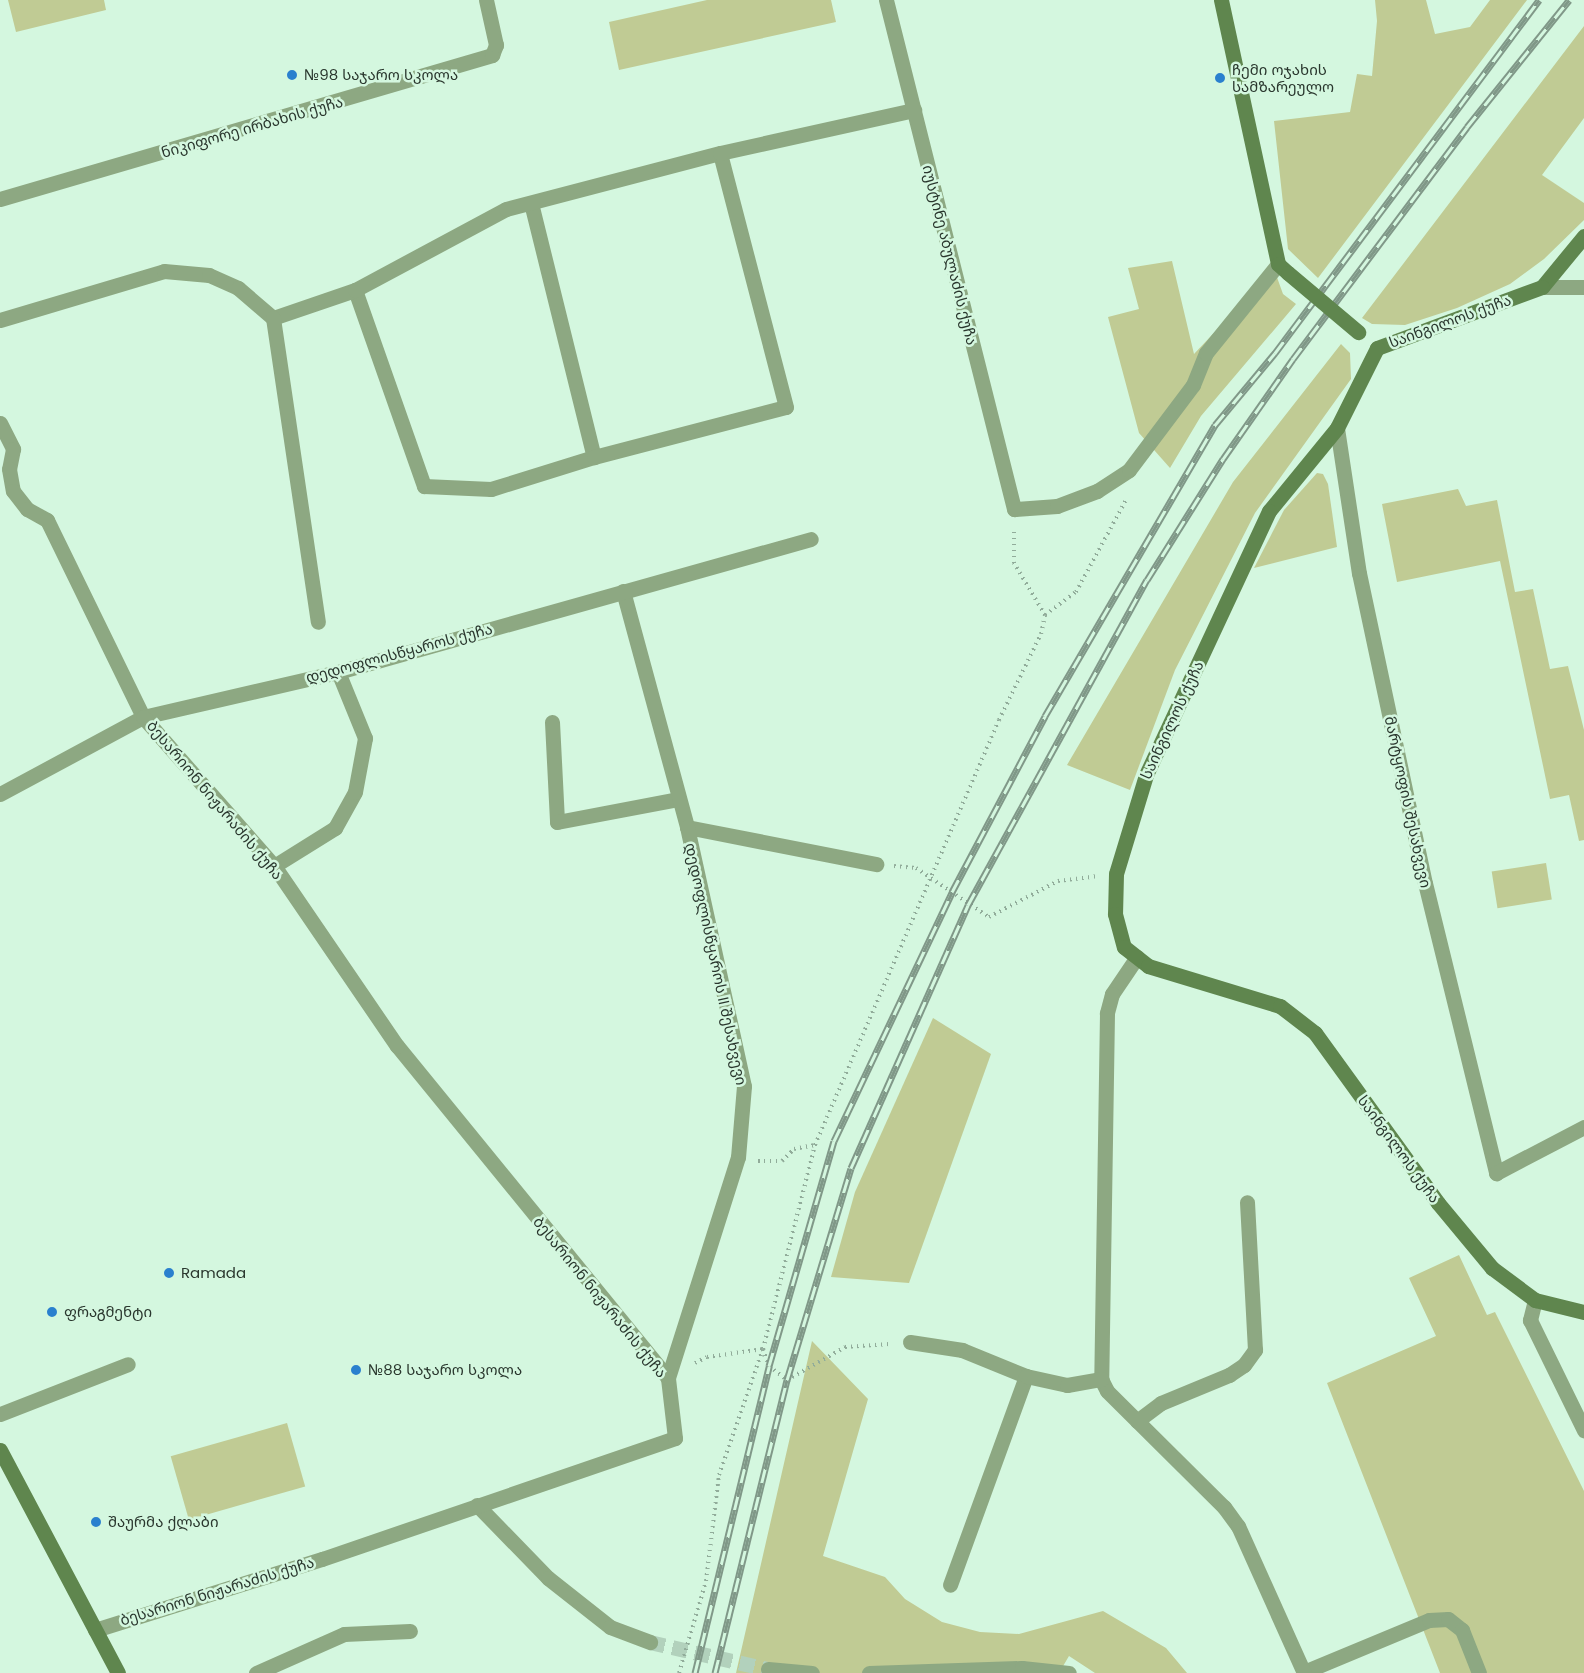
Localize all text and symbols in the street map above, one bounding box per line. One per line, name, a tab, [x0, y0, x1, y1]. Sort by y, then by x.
place label: ჩემი ოჯახის სამზარეულო	[1232, 60, 1334, 95]
place label: №98 საჯარო სკოლა	[304, 66, 458, 84]
marker: №98 საჯარო სკოლა	[285, 68, 299, 82]
marker: ჩემი ოჯახის სამზარეულო	[1213, 71, 1227, 85]
street label: ნიკიფორე ირბახის ქუჩა	[159, 92, 345, 162]
street label: იუსტინე აბულაძის ქუჩა	[919, 163, 981, 347]
street label: საინგილოს ქუჩა	[1387, 291, 1513, 351]
street label: დედოფლისწყაროს ქუჩა	[304, 619, 494, 687]
street label: საინგილოს ქუჩა	[1137, 658, 1207, 782]
street label: მარტყოფის შესახვევი	[1381, 715, 1435, 889]
street label: ბესარიონ ნიჟარაძის ქუჩა	[143, 717, 287, 883]
street label: დედოფლისწყაროს II შესახვევი	[681, 841, 751, 1087]
street label: საინგილოს ქუჩა	[1354, 1092, 1444, 1206]
street label: ბესარიონ ნიჟარაძის ქუჩა	[529, 1213, 671, 1381]
place label: Ramada	[181, 1264, 246, 1282]
marker: Ramada	[162, 1266, 176, 1280]
place label: ფრაგმენტი	[64, 1303, 152, 1321]
marker: ფრაგმენტი	[45, 1305, 59, 1319]
place label: №88 საჯარო სკოლა	[368, 1361, 522, 1379]
marker: №88 საჯარო სკოლა	[349, 1363, 363, 1377]
place label: შაურმა ქლაბი	[108, 1513, 219, 1531]
marker: შაურმა ქლაბი	[89, 1515, 103, 1529]
street label: ბესარიონ ნიჟარაძის ქუჩა	[118, 1553, 316, 1629]

